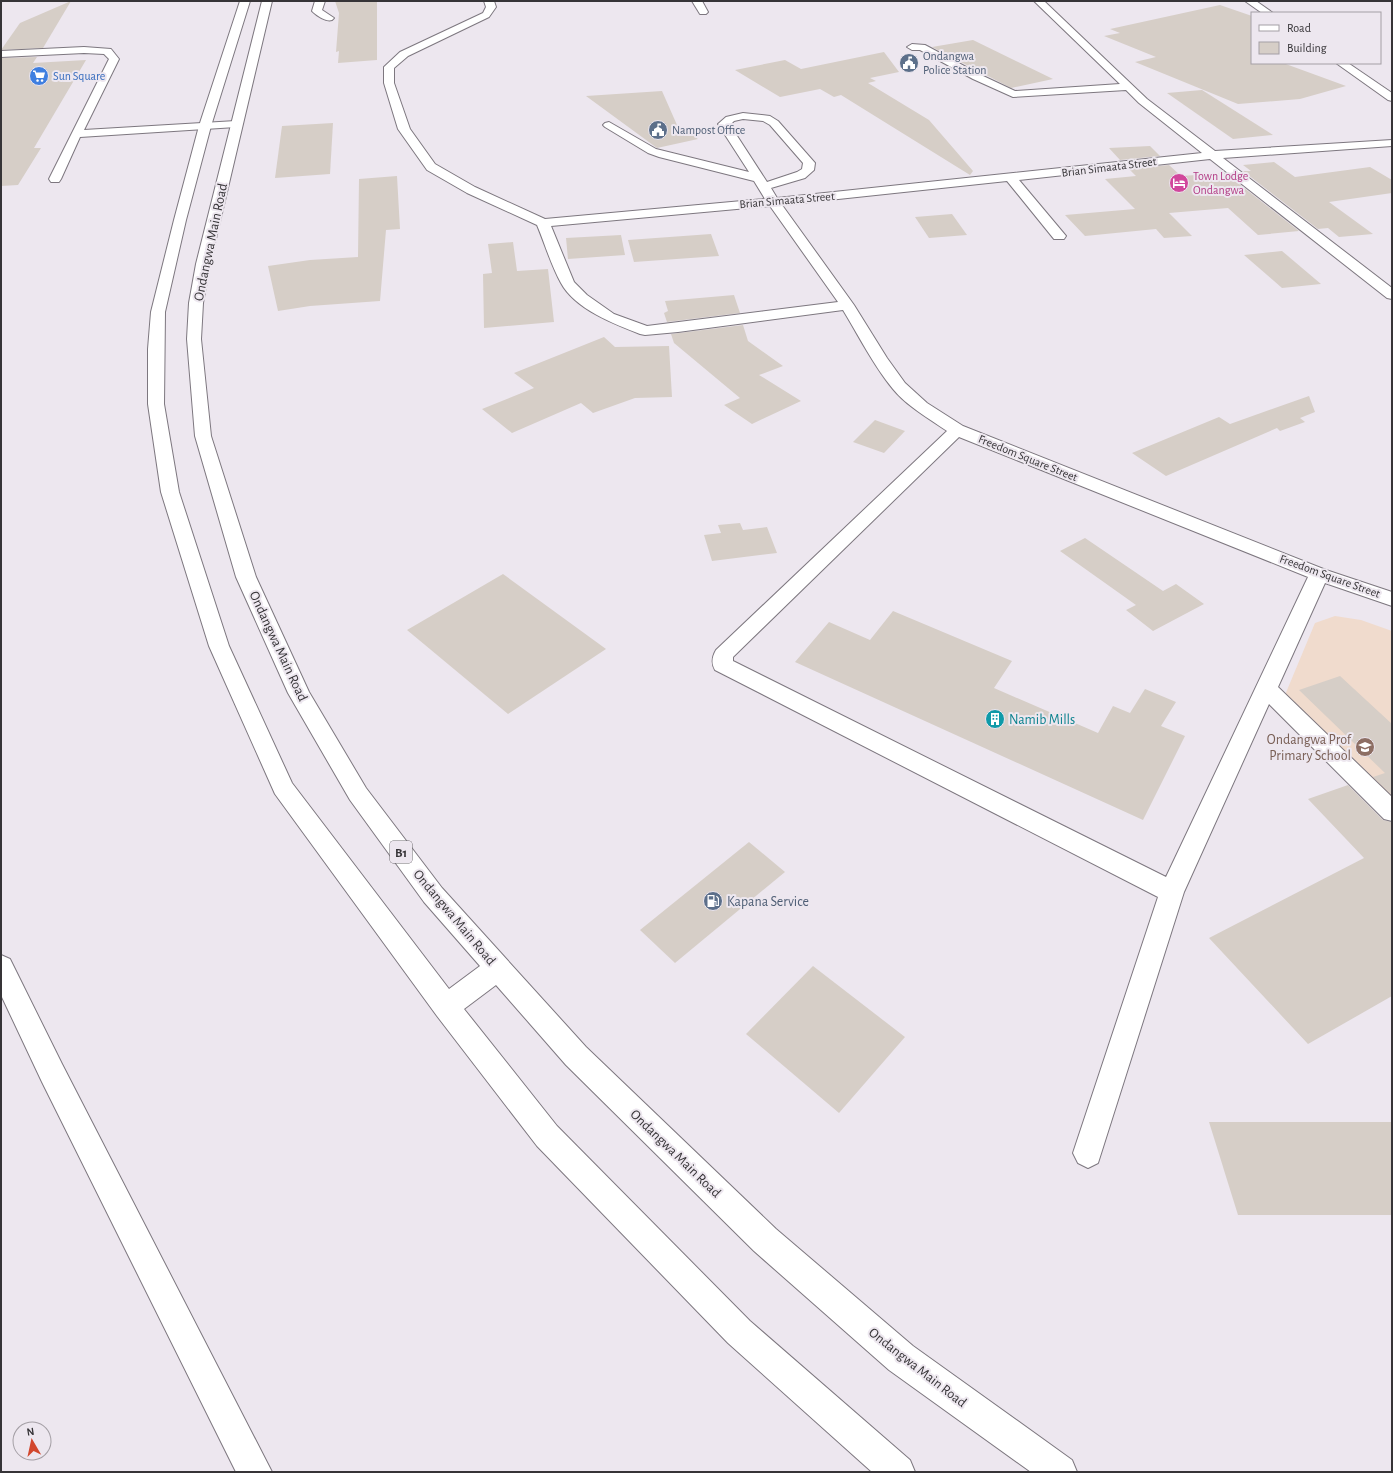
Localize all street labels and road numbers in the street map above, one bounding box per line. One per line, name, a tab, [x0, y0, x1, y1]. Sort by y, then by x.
street label: Brian Simaata Street	[1061, 155, 1157, 179]
street label: Ondangwa Main Road	[192, 182, 230, 302]
street label: Brian Simaata Street	[739, 190, 835, 210]
street label: Freedom Square Street	[977, 433, 1080, 483]
street label: Freedom Square Street	[1278, 552, 1382, 600]
street label: Ondangwa Main Road	[246, 589, 310, 704]
road number: B1	[390, 841, 412, 863]
street label: Ondangwa Main Road	[410, 867, 498, 968]
street label: Ondangwa Main Road	[627, 1107, 723, 1200]
street label: Ondangwa Main Road	[866, 1325, 969, 1410]

